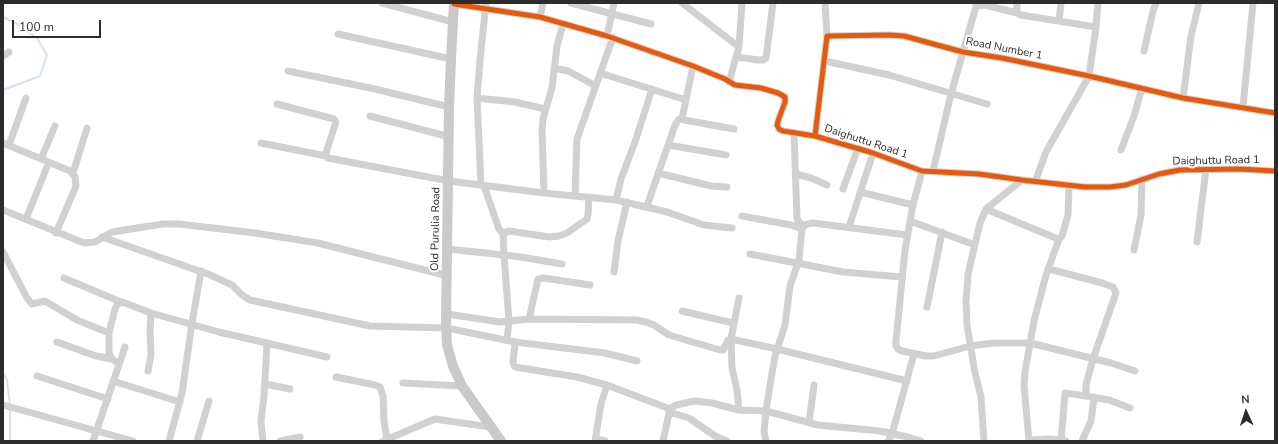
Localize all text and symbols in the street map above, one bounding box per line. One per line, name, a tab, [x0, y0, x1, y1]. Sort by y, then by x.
scale bar	[14, 12, 103, 38]
text: 100 m	[19, 19, 54, 35]
street label: Road Number 1	[965, 35, 1043, 63]
street label: Daighuttu Road 1	[823, 122, 909, 162]
street label: Daighuttu Road 1	[1172, 154, 1260, 168]
street label: Old Purulia Road	[429, 187, 443, 271]
north arrow	[1226, 392, 1266, 432]
text: N	[1241, 392, 1250, 407]

